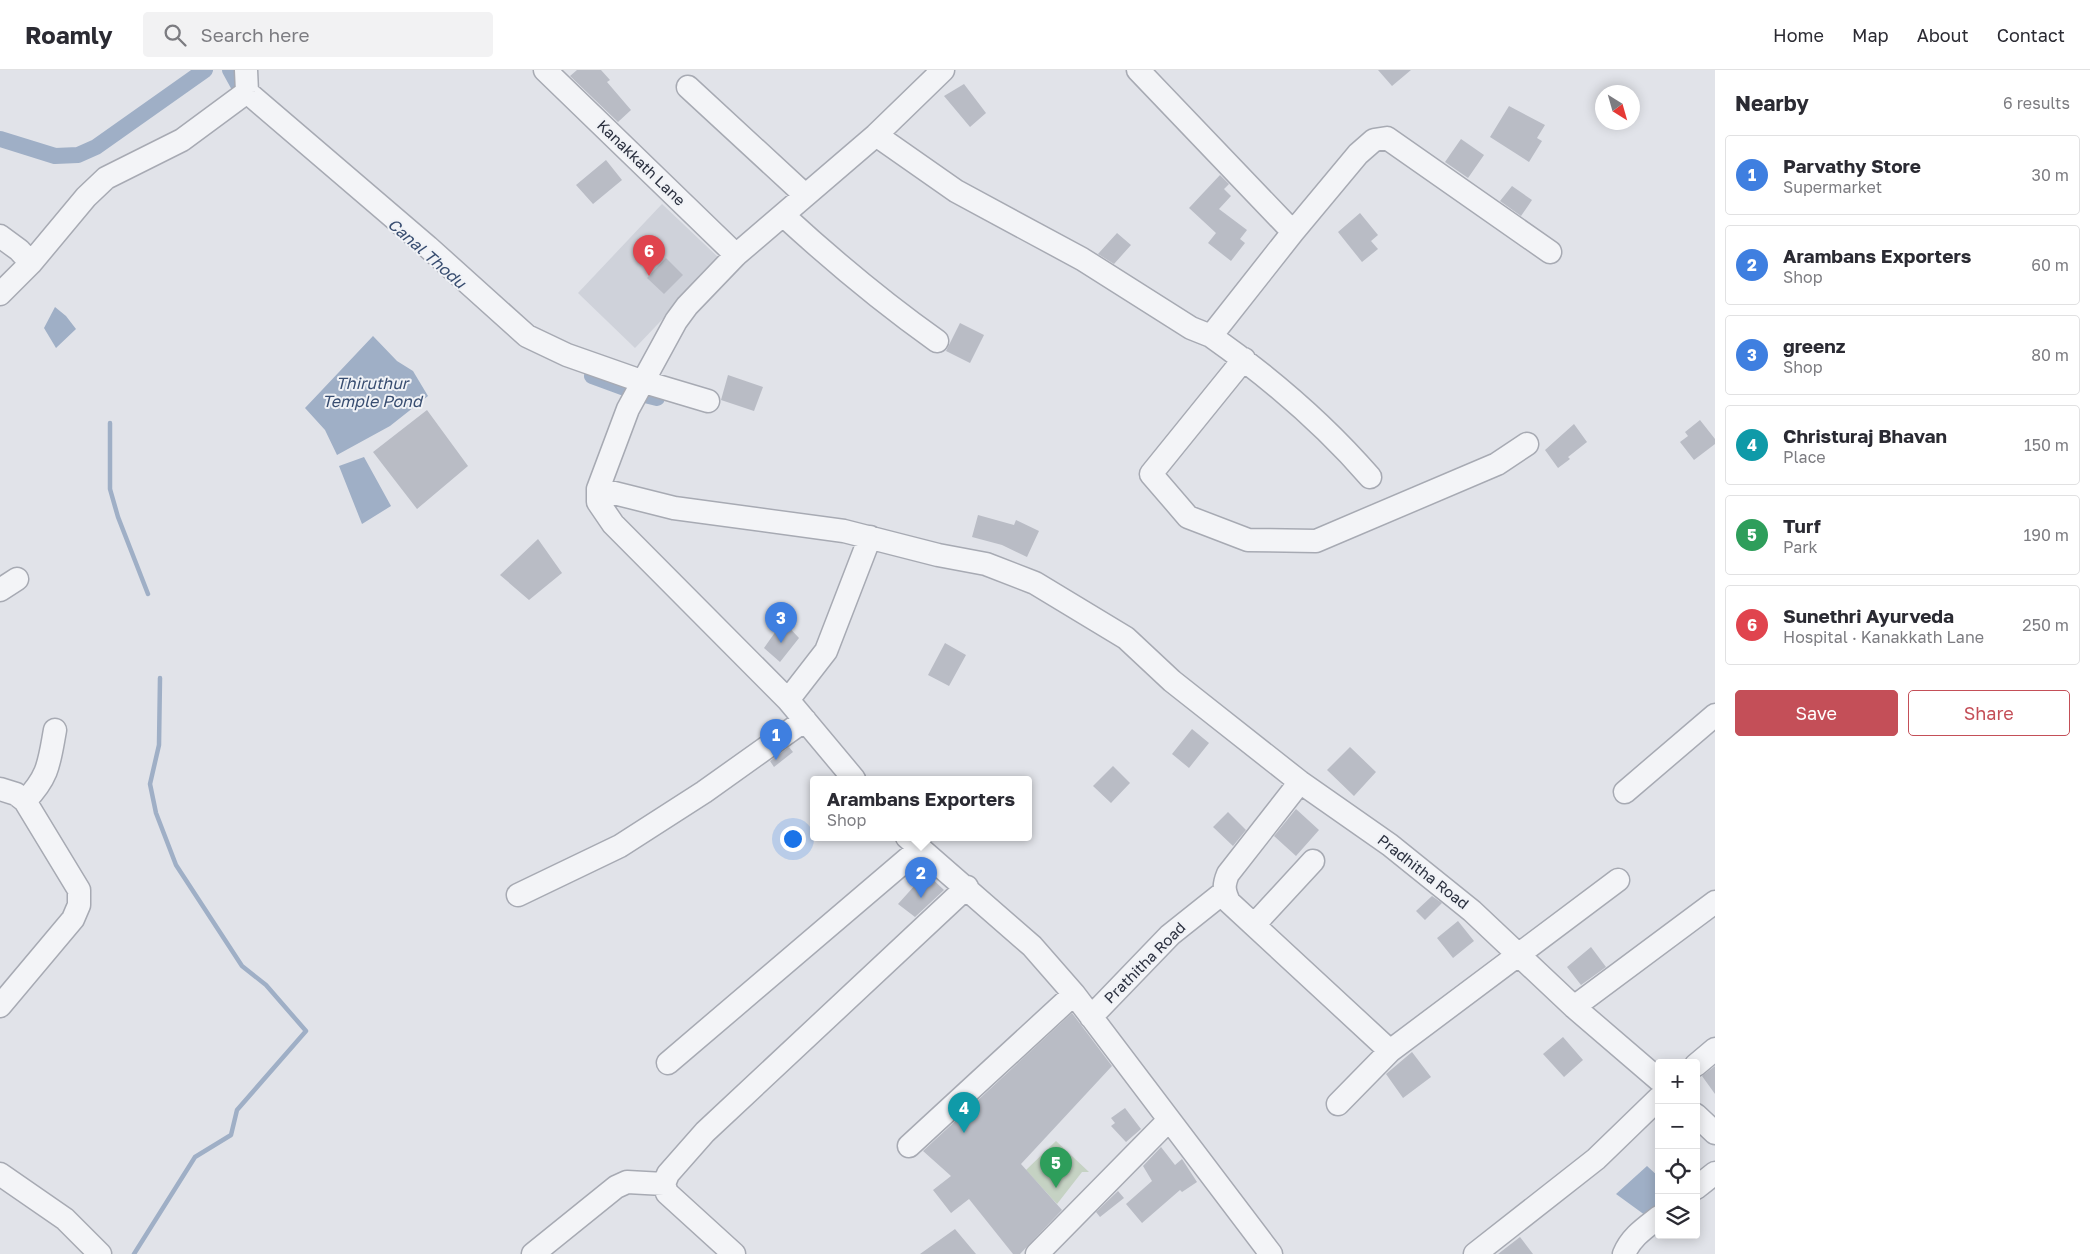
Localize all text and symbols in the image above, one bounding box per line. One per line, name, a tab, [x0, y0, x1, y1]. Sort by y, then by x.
search box	[143, 12, 493, 57]
text: Roamly	[25, 20, 113, 49]
icon: search	[161, 21, 189, 49]
text: Search here	[201, 23, 309, 46]
text: Home	[1773, 24, 1824, 46]
text: Map	[1852, 24, 1889, 46]
text: About	[1917, 24, 1969, 46]
text: Contact	[1997, 24, 2065, 46]
north arrow	[1595, 85, 1640, 130]
text: Nearby	[1735, 90, 1809, 116]
text: 6 results	[2003, 93, 2070, 113]
street label: Kanakkath Lane	[594, 116, 690, 209]
text: Parvathy Store	[1783, 154, 1921, 177]
text: 1	[1748, 165, 1756, 185]
text: 30 m	[2032, 165, 2069, 185]
text: Supermarket	[1783, 177, 1882, 197]
water label: Canal Thodu	[384, 214, 471, 293]
pin: 6	[633, 235, 665, 276]
text: Arambans Exporters	[1783, 244, 1971, 267]
text: 2	[1747, 255, 1757, 275]
text: 60 m	[2031, 255, 2069, 275]
text: Shop	[1783, 267, 1823, 287]
text: greenz	[1783, 334, 1845, 357]
text: 3	[1747, 345, 1757, 365]
text: 80 m	[2031, 345, 2069, 365]
text: Shop	[1783, 357, 1823, 377]
water label: Thiruthur Temple Pond	[322, 373, 424, 411]
text: Christuraj Bhavan	[1783, 424, 1947, 447]
text: 4	[1747, 435, 1757, 455]
text: 150 m	[2024, 435, 2069, 455]
text: Place	[1783, 447, 1826, 467]
text: Turf	[1783, 514, 1821, 537]
text: 5	[1747, 525, 1757, 545]
text: 190 m	[2023, 525, 2069, 545]
text: Park	[1783, 537, 1818, 557]
pin: 3	[765, 602, 797, 643]
text: Sunethri Ayurveda	[1783, 604, 1954, 627]
text: 6	[1747, 615, 1757, 635]
text: 250 m	[2022, 615, 2069, 635]
text: Hospital · Kanakkath Lane	[1783, 627, 1984, 647]
button: Save	[1735, 690, 1898, 736]
button: Share	[1908, 690, 2070, 736]
pin: 1	[760, 719, 792, 760]
popup	[810, 776, 1032, 841]
text: Arambans Exporters	[827, 787, 1015, 810]
text: Shop	[827, 810, 866, 830]
your location	[780, 826, 806, 852]
street label: Pradhitha Road	[1374, 830, 1473, 912]
pin: 2	[905, 857, 937, 898]
street label: Prathitha Road	[1100, 918, 1189, 1007]
map controls	[1655, 1059, 1700, 1239]
button: +	[1655, 1059, 1700, 1104]
pin: 4	[948, 1092, 980, 1133]
button: −	[1655, 1104, 1700, 1149]
pin: 5	[1040, 1147, 1072, 1188]
button: locate	[1655, 1149, 1700, 1194]
button: layers	[1655, 1194, 1700, 1239]

